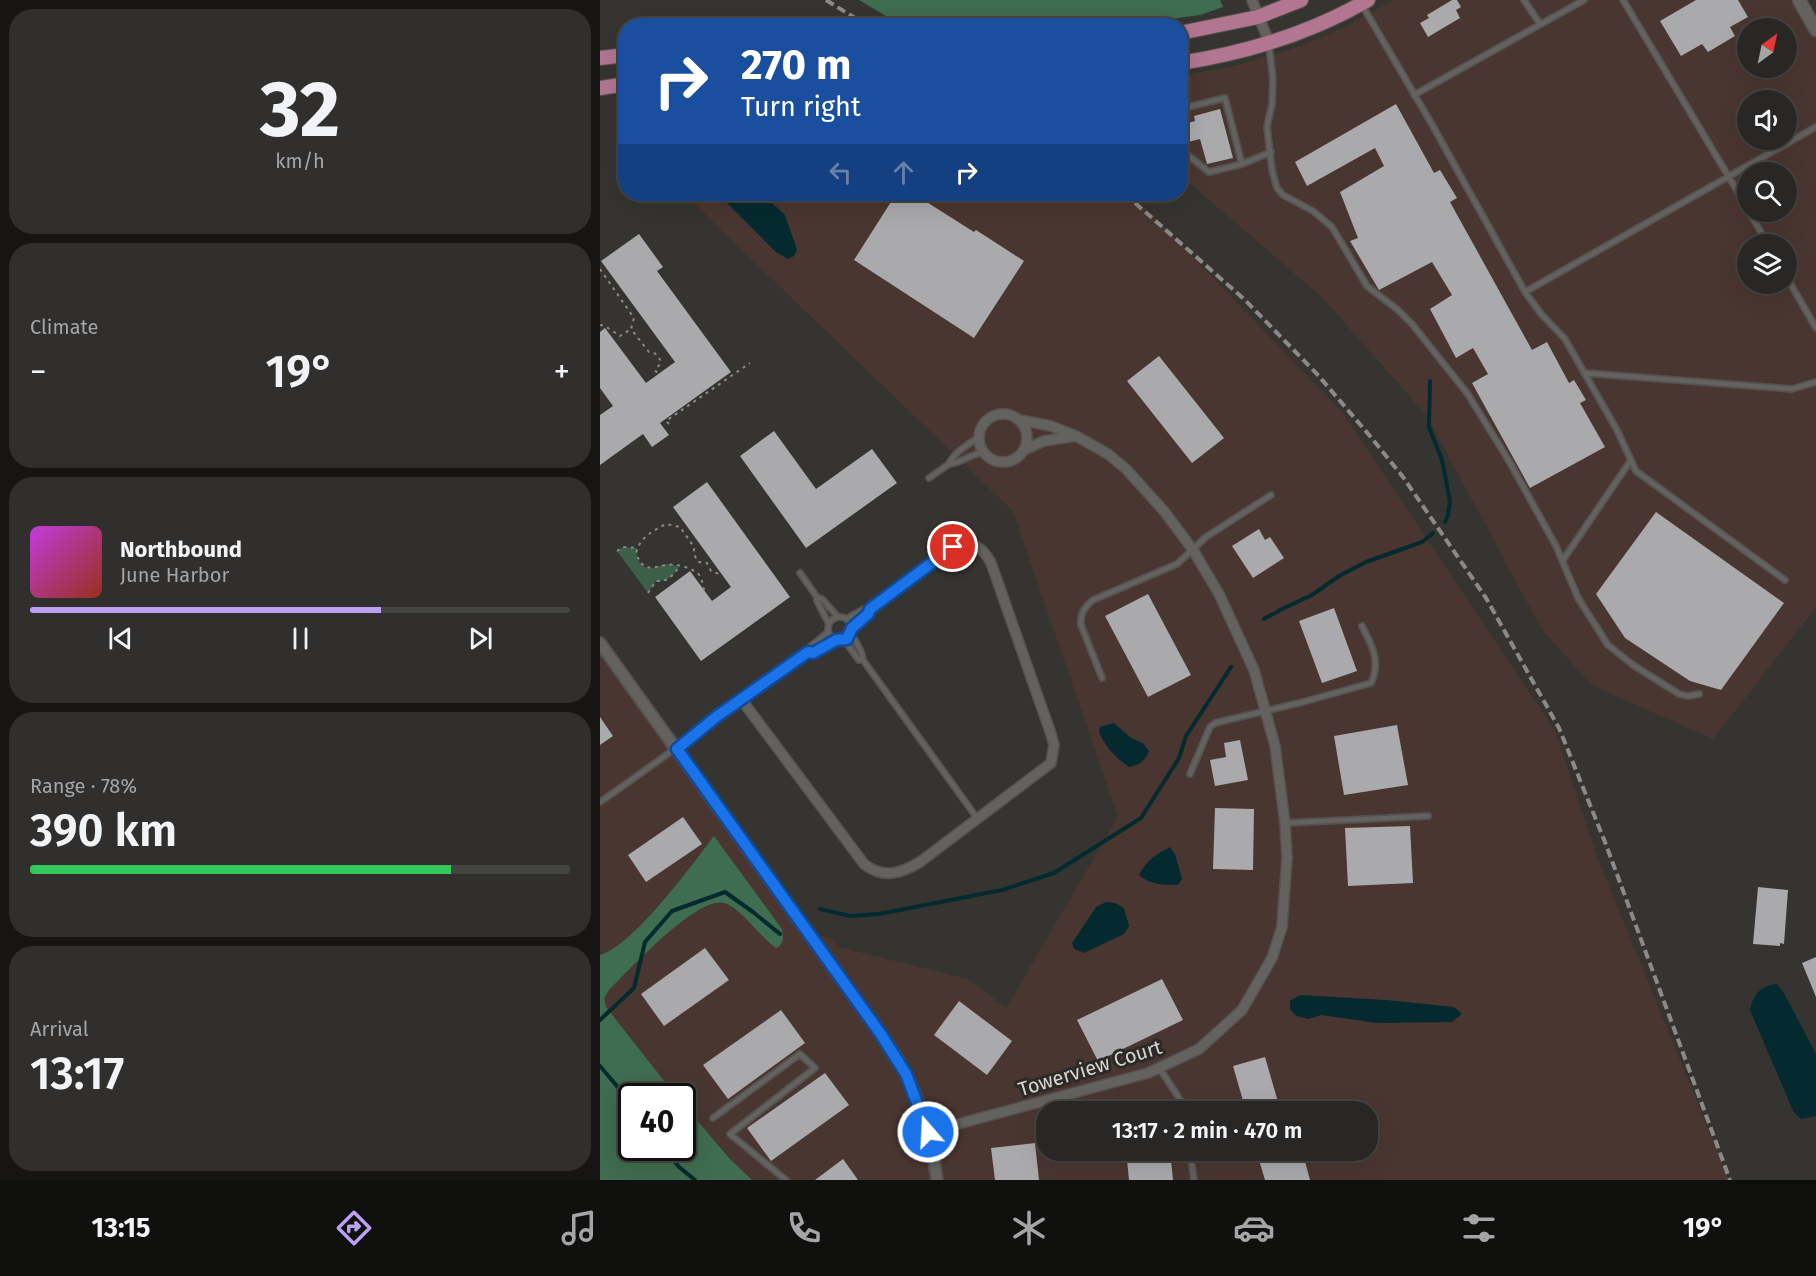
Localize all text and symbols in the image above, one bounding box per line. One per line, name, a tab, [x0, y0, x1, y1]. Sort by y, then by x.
north arrow	[1737, 18, 1797, 78]
map controls	[1737, 18, 1797, 294]
text: 270 m	[741, 40, 852, 90]
icon: right	[642, 42, 720, 120]
text: 32	[260, 63, 340, 157]
button: sound	[1737, 90, 1797, 150]
text: Turn right	[741, 91, 861, 123]
text: km/h	[275, 149, 325, 173]
icon: left	[824, 156, 857, 189]
icon: ahead	[887, 156, 920, 189]
icon: right	[950, 156, 983, 189]
button: search	[1737, 162, 1797, 222]
button: layers	[1737, 234, 1797, 294]
text: Climate	[30, 315, 98, 339]
text: 19°	[266, 345, 334, 399]
text: −	[30, 352, 47, 392]
text: +	[554, 352, 570, 392]
pin	[927, 521, 978, 572]
icon: arrive	[936, 530, 969, 563]
text: Northbound	[120, 536, 242, 563]
text: June Harbor	[120, 563, 229, 587]
icon: previous	[104, 622, 137, 655]
icon: pause	[284, 622, 317, 655]
icon: next	[464, 622, 497, 655]
text: Range · 78%	[30, 774, 137, 798]
text: 390 km	[30, 804, 177, 858]
text: Arrival	[30, 1017, 89, 1041]
street label: Towerview Court	[1015, 1035, 1165, 1101]
text: 13:17	[30, 1047, 124, 1101]
speed limit sign: 40	[618, 1083, 696, 1161]
position arrow	[896, 1100, 960, 1164]
text: 13:17 · 2 min · 470 m	[1112, 1117, 1302, 1144]
icon: directions	[333, 1207, 375, 1249]
icon: music	[558, 1207, 600, 1249]
icon: phone	[783, 1207, 825, 1249]
icon: climate	[1008, 1207, 1050, 1249]
icon: car	[1233, 1207, 1275, 1249]
icon: filters	[1458, 1207, 1500, 1249]
text: 13:15	[91, 1212, 151, 1244]
text: 19°	[1683, 1212, 1725, 1244]

